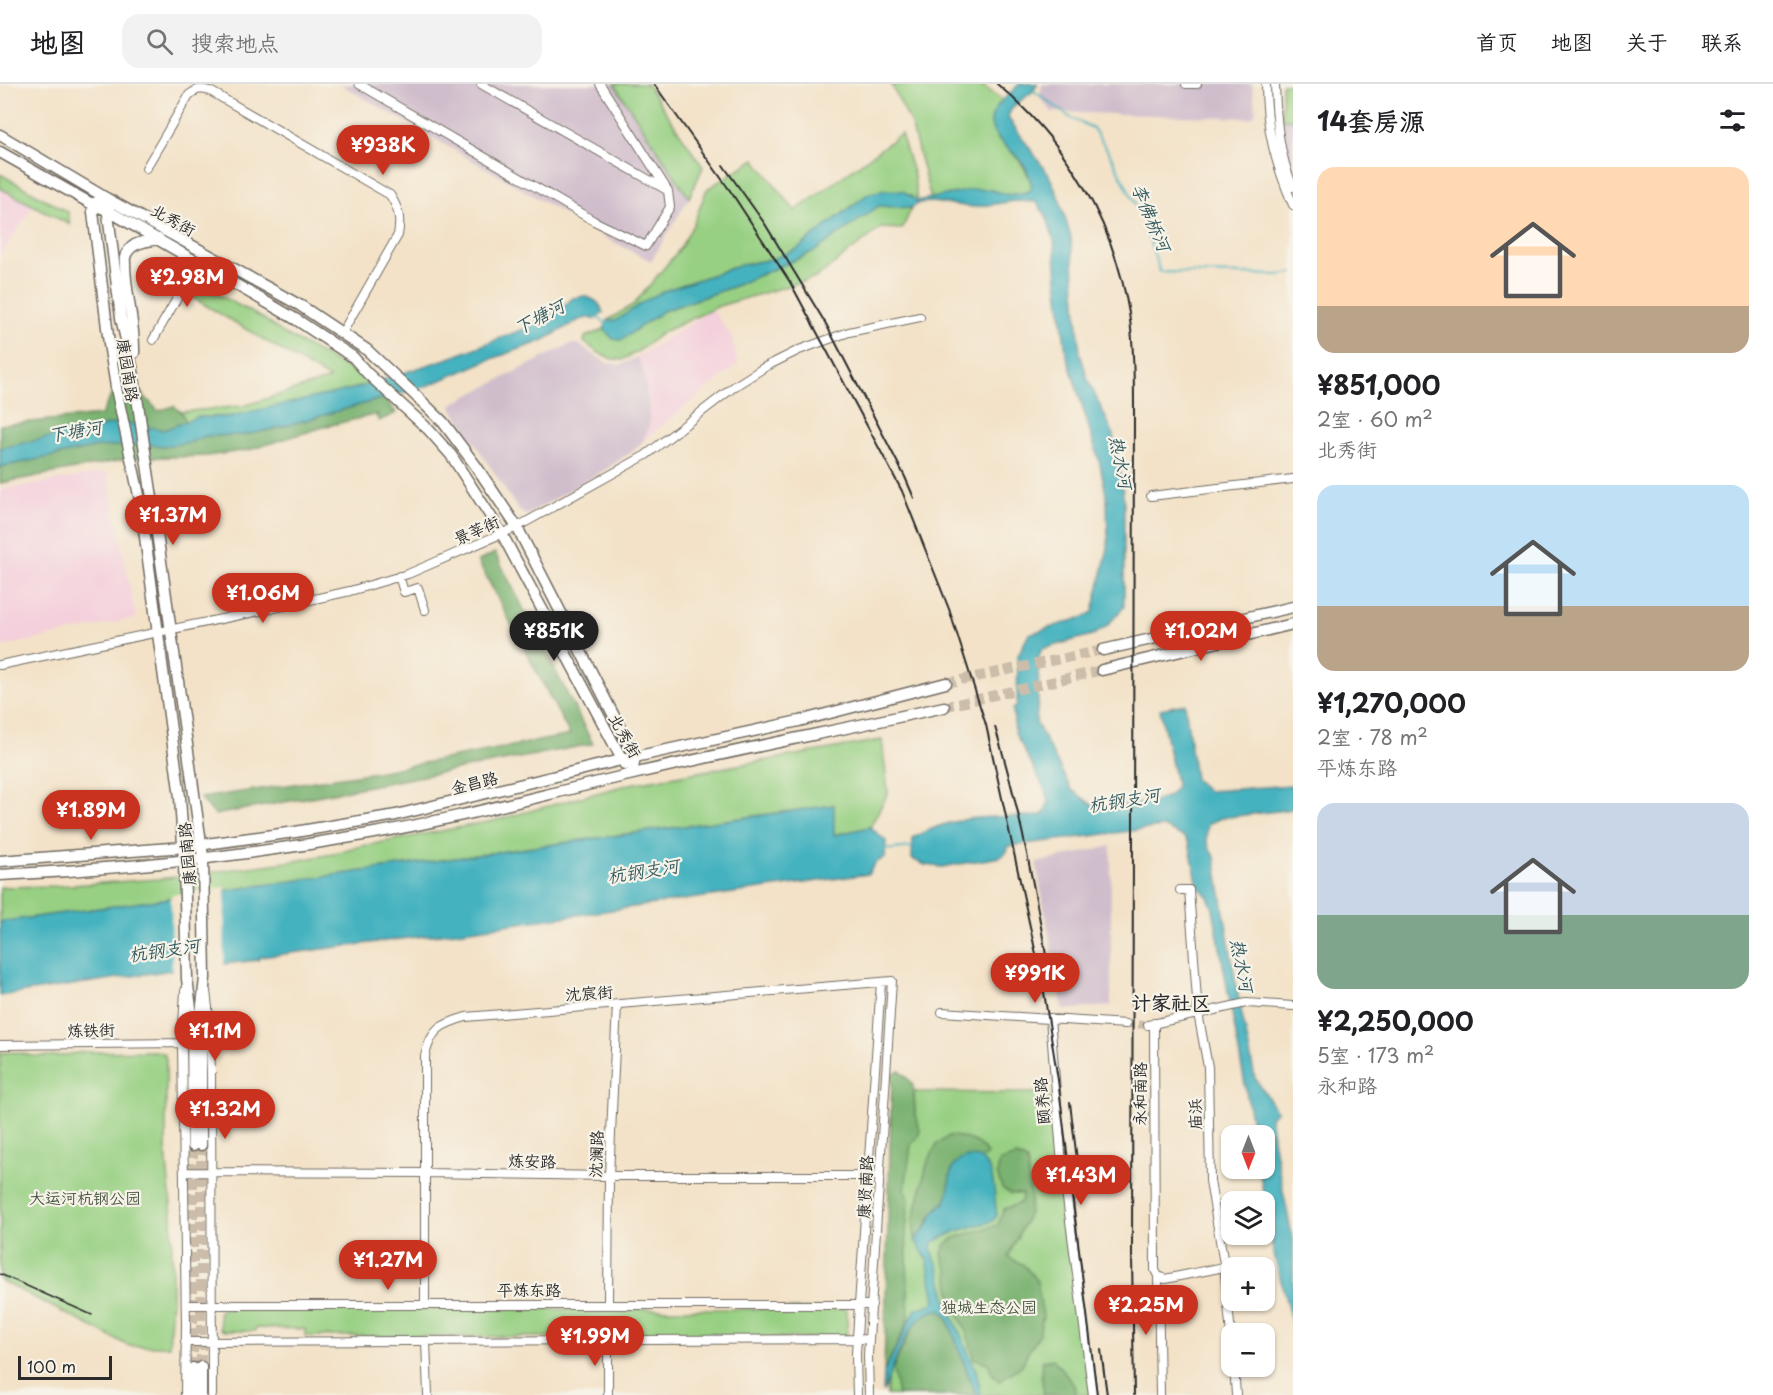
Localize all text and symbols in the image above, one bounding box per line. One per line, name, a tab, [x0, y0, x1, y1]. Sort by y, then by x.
search box	[122, 14, 542, 68]
text: 地图	[30, 20, 86, 63]
icon: search	[143, 25, 176, 58]
text: 搜索地点	[191, 25, 279, 58]
text: 首页	[1476, 25, 1518, 57]
text: 地图	[1551, 25, 1593, 57]
text: 关于	[1626, 25, 1668, 57]
text: 联系	[1701, 25, 1743, 57]
text: 14套房源	[1317, 101, 1425, 140]
icon: filters	[1716, 104, 1749, 137]
pin: ¥938K	[341, 125, 425, 176]
text: ¥938K	[351, 129, 416, 159]
water label: 李佛桥河	[1126, 179, 1180, 258]
street label: 北秀街	[147, 197, 201, 241]
icon: home	[1479, 206, 1587, 314]
pin: ¥2.98M	[138, 257, 236, 308]
text: ¥2.98M	[150, 261, 224, 291]
water label: 下塘河	[509, 290, 572, 341]
street label: 康园南路	[112, 337, 146, 403]
text: ¥851,000	[1317, 365, 1440, 404]
text: 2室 · 60 m²	[1317, 404, 1433, 434]
water label: 下塘河	[46, 412, 107, 448]
water label: 热水河	[1104, 433, 1141, 494]
text: 北秀街	[1317, 434, 1377, 464]
pin: ¥1.37M	[124, 495, 222, 546]
text: ¥1.37M	[139, 499, 207, 529]
street label: 景莘街	[449, 508, 503, 550]
icon: home	[1479, 524, 1587, 632]
pin: ¥1.06M	[214, 573, 312, 624]
text: ¥1.06M	[226, 577, 300, 607]
pin: ¥851K	[512, 611, 596, 662]
pin: ¥1.02M	[1152, 611, 1250, 662]
text: ¥851K	[524, 615, 584, 645]
text: ¥1.02M	[1164, 615, 1238, 645]
text: ¥1,270,000	[1317, 683, 1466, 722]
street label: 北秀街	[604, 708, 648, 762]
text: 2室 · 78 m²	[1317, 722, 1428, 752]
text: 平炼东路	[1317, 752, 1397, 782]
street label: 金昌路	[448, 765, 500, 799]
water label: 杭钢支河	[1086, 780, 1165, 818]
pin: ¥1.89M	[42, 790, 140, 841]
text: ¥1.89M	[56, 794, 126, 824]
street label: 康园南路	[171, 821, 201, 887]
icon: home	[1479, 842, 1587, 950]
water label: 杭钢支河	[605, 851, 684, 889]
water label: 杭钢支河	[126, 930, 204, 967]
water label: 热水河	[1225, 936, 1262, 997]
pin: ¥991K	[993, 953, 1077, 1004]
text: ¥991K	[1005, 957, 1065, 987]
street label: 沈宸街	[564, 978, 614, 1006]
district label: 计家社区	[1131, 987, 1211, 1017]
text: ¥2,250,000	[1317, 1001, 1474, 1040]
pin: ¥1.1M	[173, 1011, 257, 1062]
text: ¥1.1M	[188, 1015, 242, 1045]
street label: 炼铁街	[67, 1017, 115, 1041]
text: 5室 · 173 m²	[1317, 1040, 1434, 1070]
street label: 永和南路	[1127, 1062, 1151, 1126]
text: 永和路	[1317, 1070, 1377, 1100]
street label: 颐养路	[1027, 1076, 1055, 1126]
pin: ¥1.32M	[176, 1089, 274, 1140]
text: ¥1.32M	[189, 1093, 261, 1123]
street label: 庙浜	[1182, 1098, 1206, 1130]
north arrow	[1221, 1125, 1275, 1179]
map controls	[1221, 1125, 1275, 1377]
street label: 沈澜路	[582, 1130, 608, 1178]
street label: 炼安路	[508, 1148, 556, 1172]
street label: 康贤南路	[850, 1154, 878, 1220]
pin: ¥1.43M	[1032, 1155, 1130, 1206]
text: ¥1.43M	[1045, 1159, 1117, 1189]
park label: 大运河杭钢公园	[29, 1185, 141, 1209]
button: layers	[1221, 1191, 1275, 1245]
pin: ¥1.27M	[339, 1240, 437, 1291]
text: ¥1.27M	[353, 1244, 423, 1274]
button: +	[1221, 1257, 1275, 1311]
street label: 平炼东路	[497, 1277, 561, 1301]
pin: ¥2.25M	[1097, 1285, 1195, 1336]
text: ¥2.25M	[1108, 1289, 1184, 1319]
park label: 独城生态公园	[941, 1294, 1037, 1318]
pin: ¥1.99M	[546, 1316, 644, 1367]
text: ¥1.99M	[560, 1320, 630, 1350]
button: −	[1221, 1323, 1275, 1377]
scale bar	[18, 1353, 112, 1380]
text: 100 m	[27, 1354, 76, 1378]

